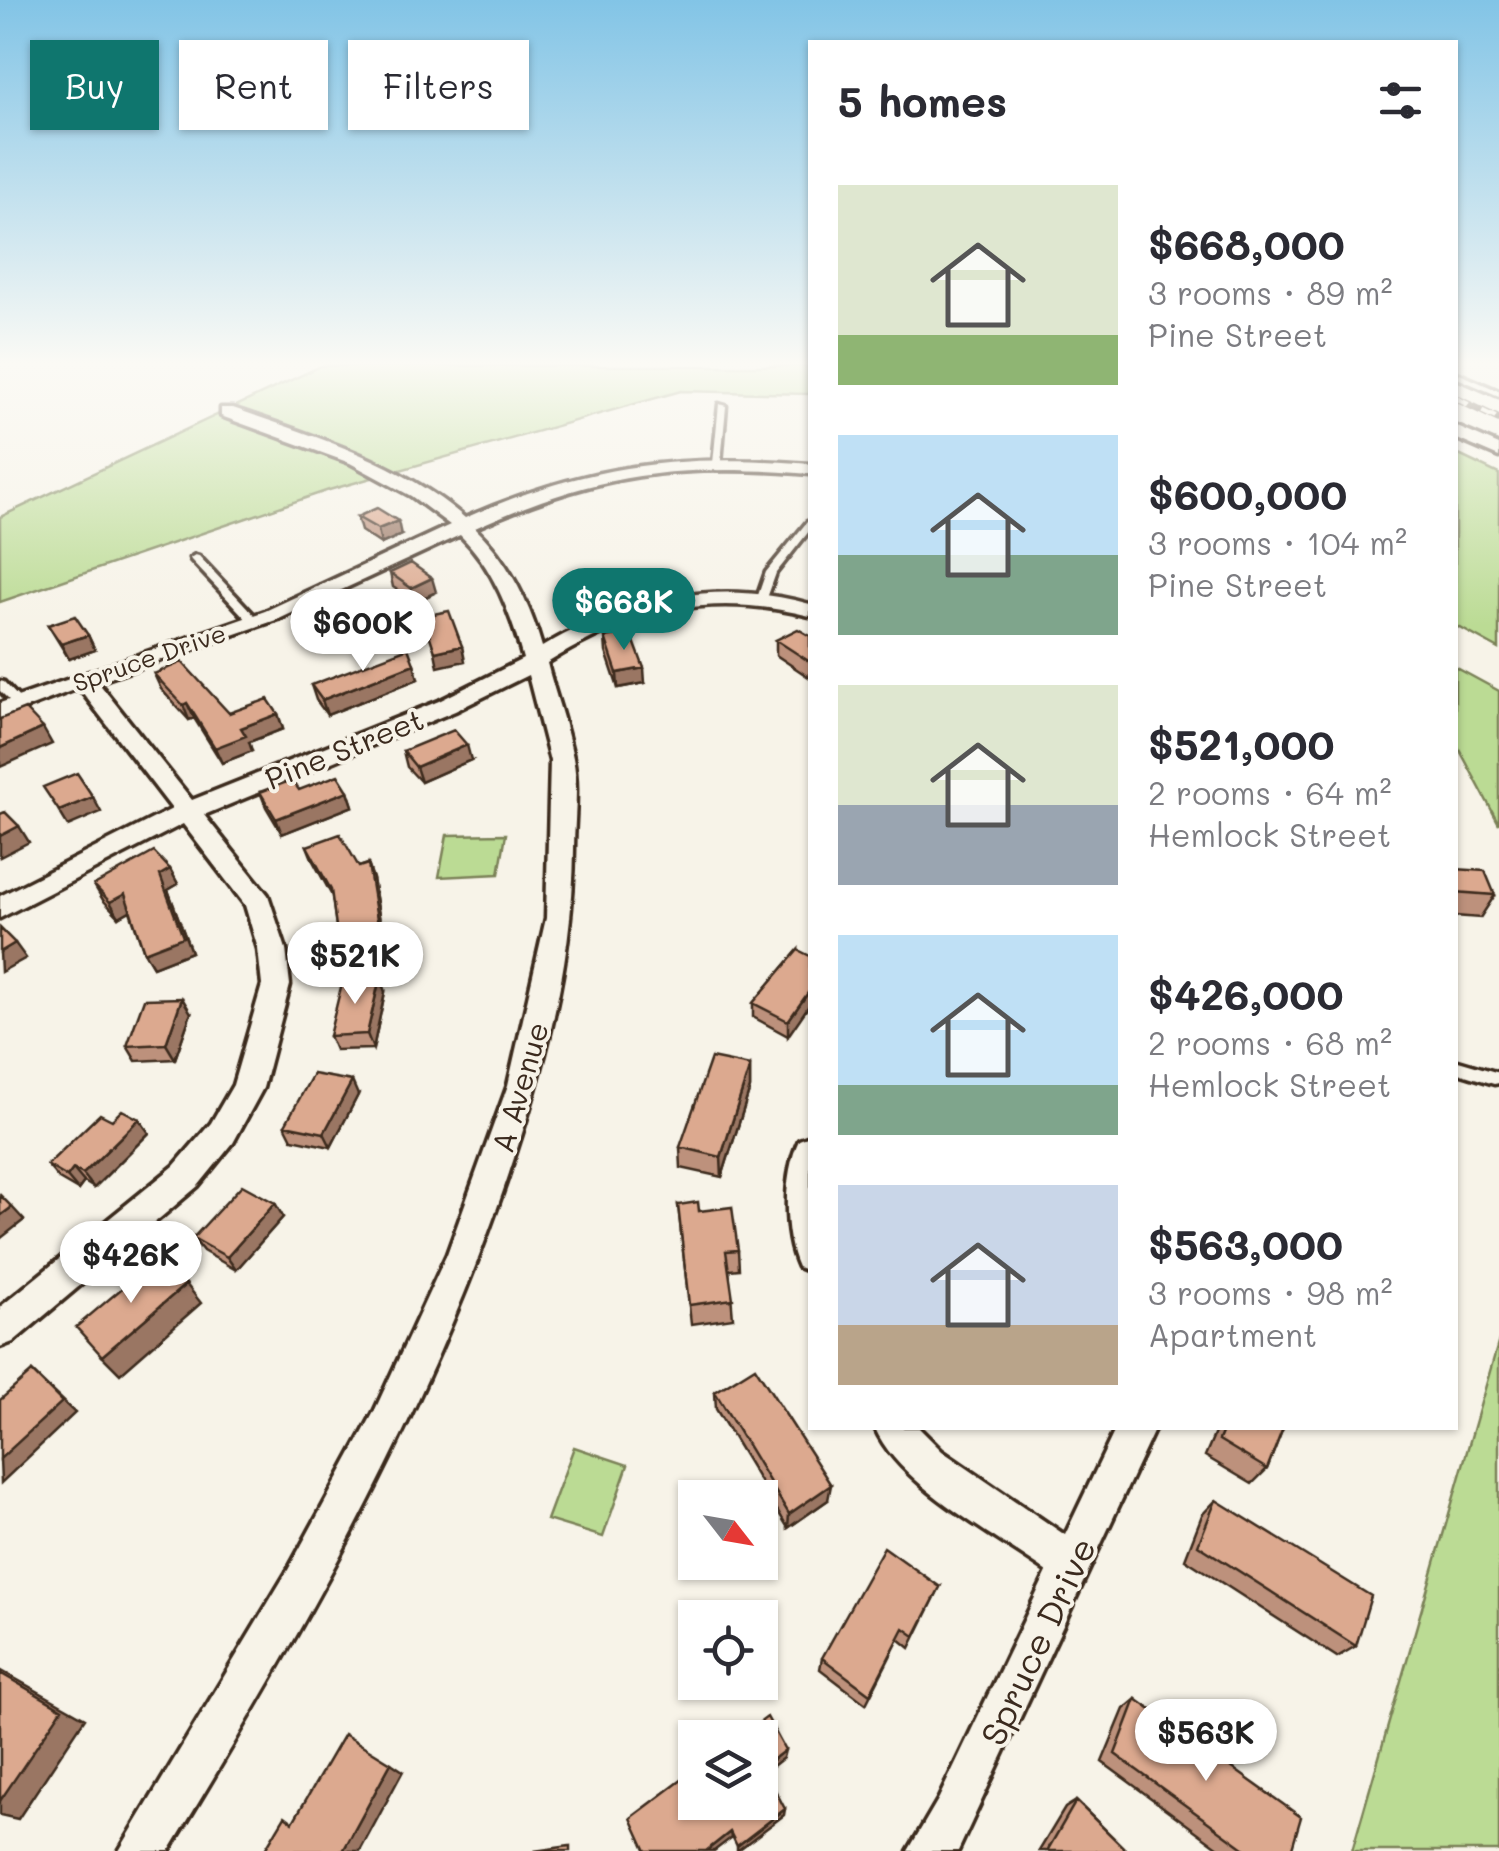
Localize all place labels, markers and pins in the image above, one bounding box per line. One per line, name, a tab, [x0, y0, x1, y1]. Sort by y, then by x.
pin: $668K	[554, 568, 694, 653]
pin: $600K	[293, 589, 433, 674]
pin: $521K	[285, 922, 425, 1007]
pin: $426K	[61, 1221, 201, 1306]
pin: $563K	[1136, 1699, 1276, 1784]

